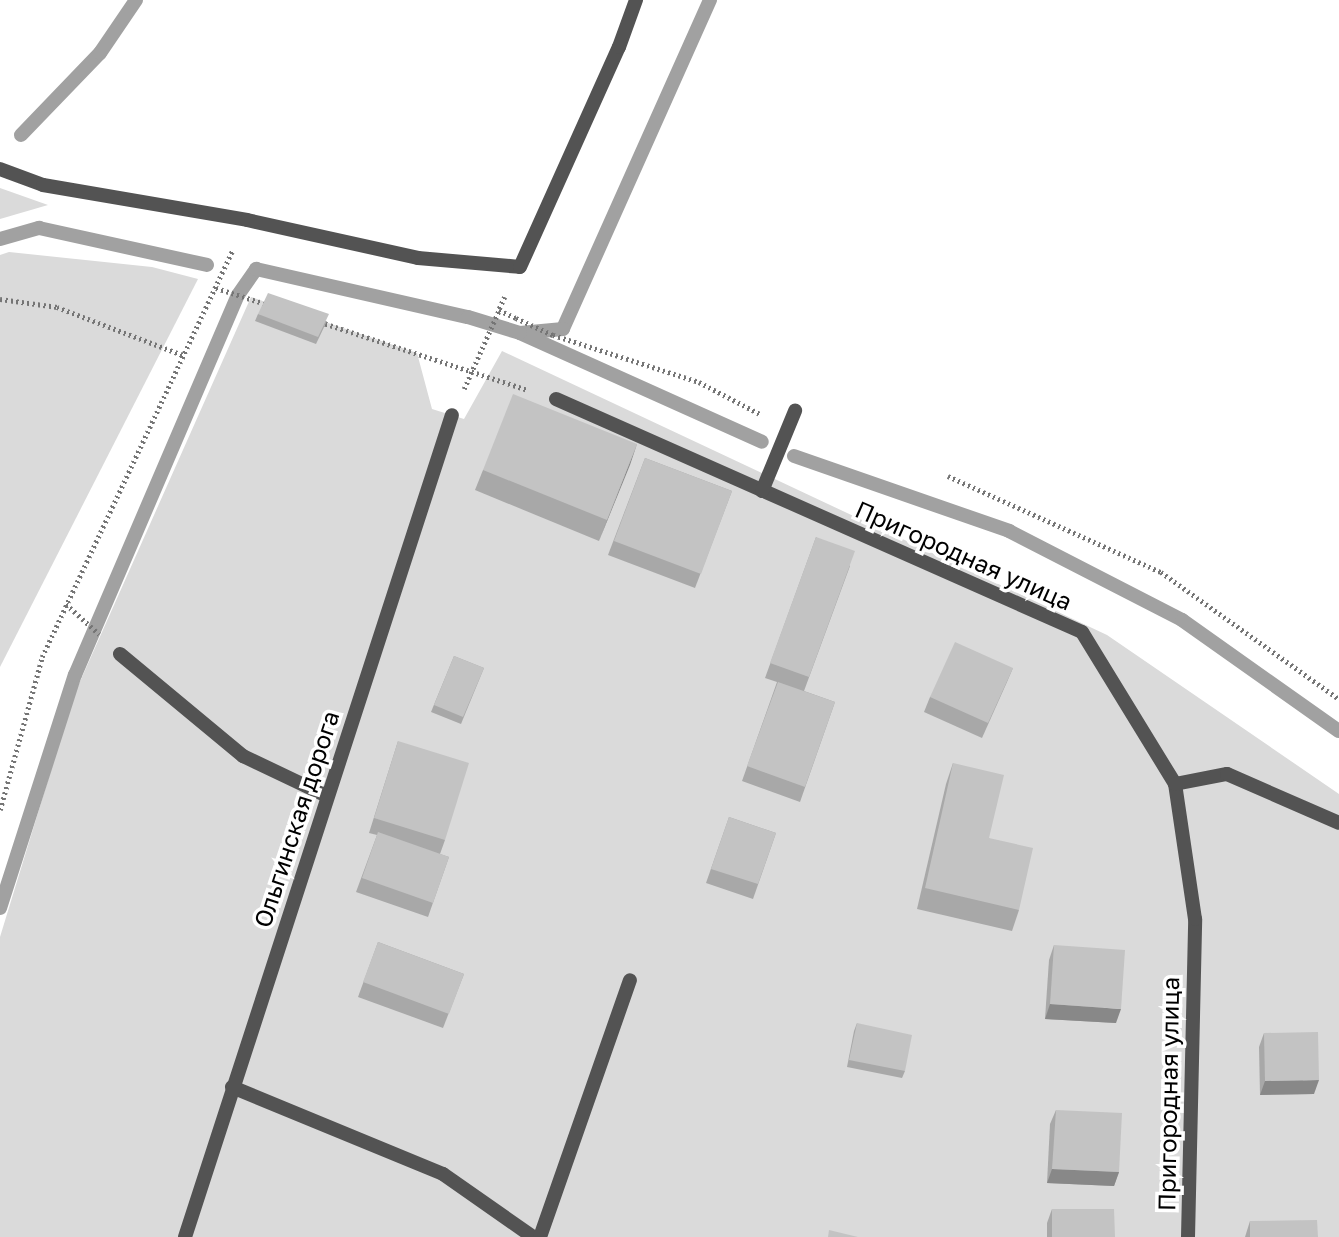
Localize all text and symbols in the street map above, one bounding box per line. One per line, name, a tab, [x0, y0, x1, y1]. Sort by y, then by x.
street label: Пригородная улица	[851, 494, 1077, 616]
street label: Ольгинская дорога	[247, 707, 345, 931]
street label: Пригородная улица	[1152, 977, 1184, 1211]

